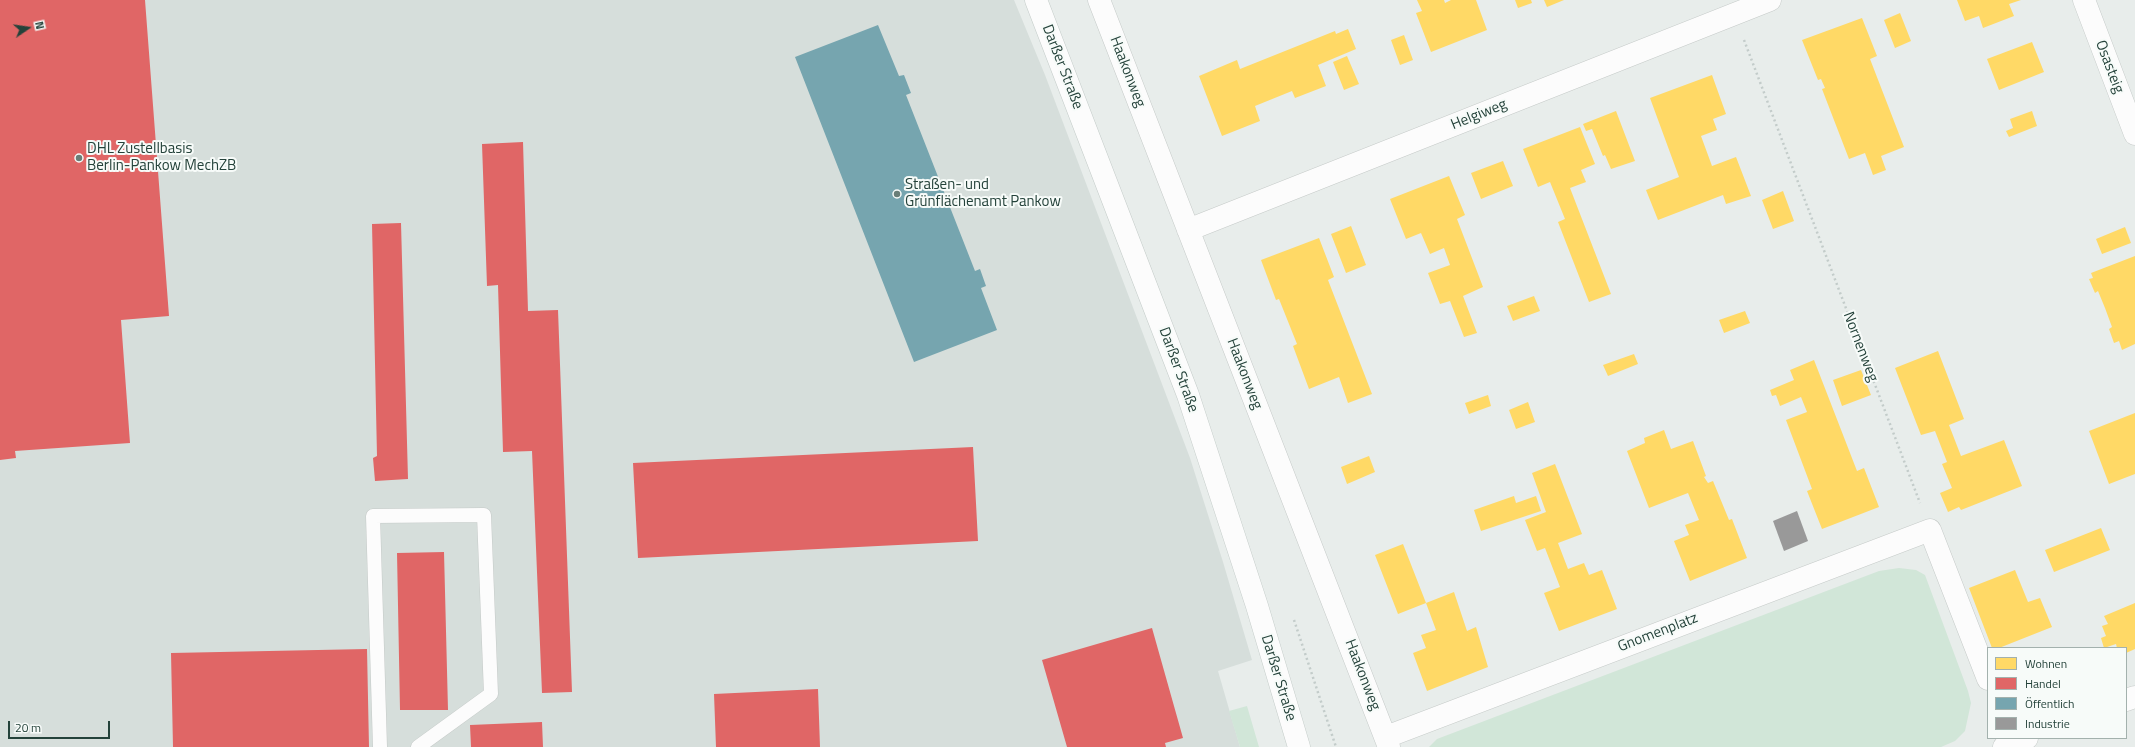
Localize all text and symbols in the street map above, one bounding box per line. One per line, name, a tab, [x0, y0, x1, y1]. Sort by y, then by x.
north arrow	[8, 8, 48, 48]
text: N	[31, 20, 48, 31]
street label: Darßer Straße	[1038, 22, 1086, 112]
street label: Haakonweg	[1105, 34, 1149, 110]
street label: Osasteig	[2091, 38, 2127, 96]
street label: Helgiweg	[1448, 96, 1510, 134]
place label: DHL Zustellbasis Berlin-Pankow MechZB	[87, 140, 236, 175]
marker: DHL Zustellbasis Berlin-Pankow MechZB	[74, 153, 84, 163]
place label: Straßen- und Grünflächenamt Pankow	[905, 176, 1061, 211]
marker: Straßen- und Grünflächenamt Pankow	[892, 189, 902, 199]
street label: Nornenweg	[1838, 310, 1882, 384]
street label: Darßer Straße	[1154, 325, 1202, 415]
street label: Haakonweg	[1222, 336, 1266, 412]
street label: Gnomenplatz	[1615, 609, 1701, 657]
street label: Darßer Straße	[1256, 633, 1300, 723]
street label: Haakonweg	[1340, 637, 1384, 713]
legend	[1987, 647, 2127, 739]
text: Wohnen	[2025, 654, 2067, 673]
text: Handel	[2025, 674, 2061, 693]
text: Öffentlich	[2025, 694, 2075, 713]
scale bar	[10, 713, 112, 739]
text: Industrie	[2025, 714, 2070, 733]
text: 20 m	[15, 718, 41, 737]

